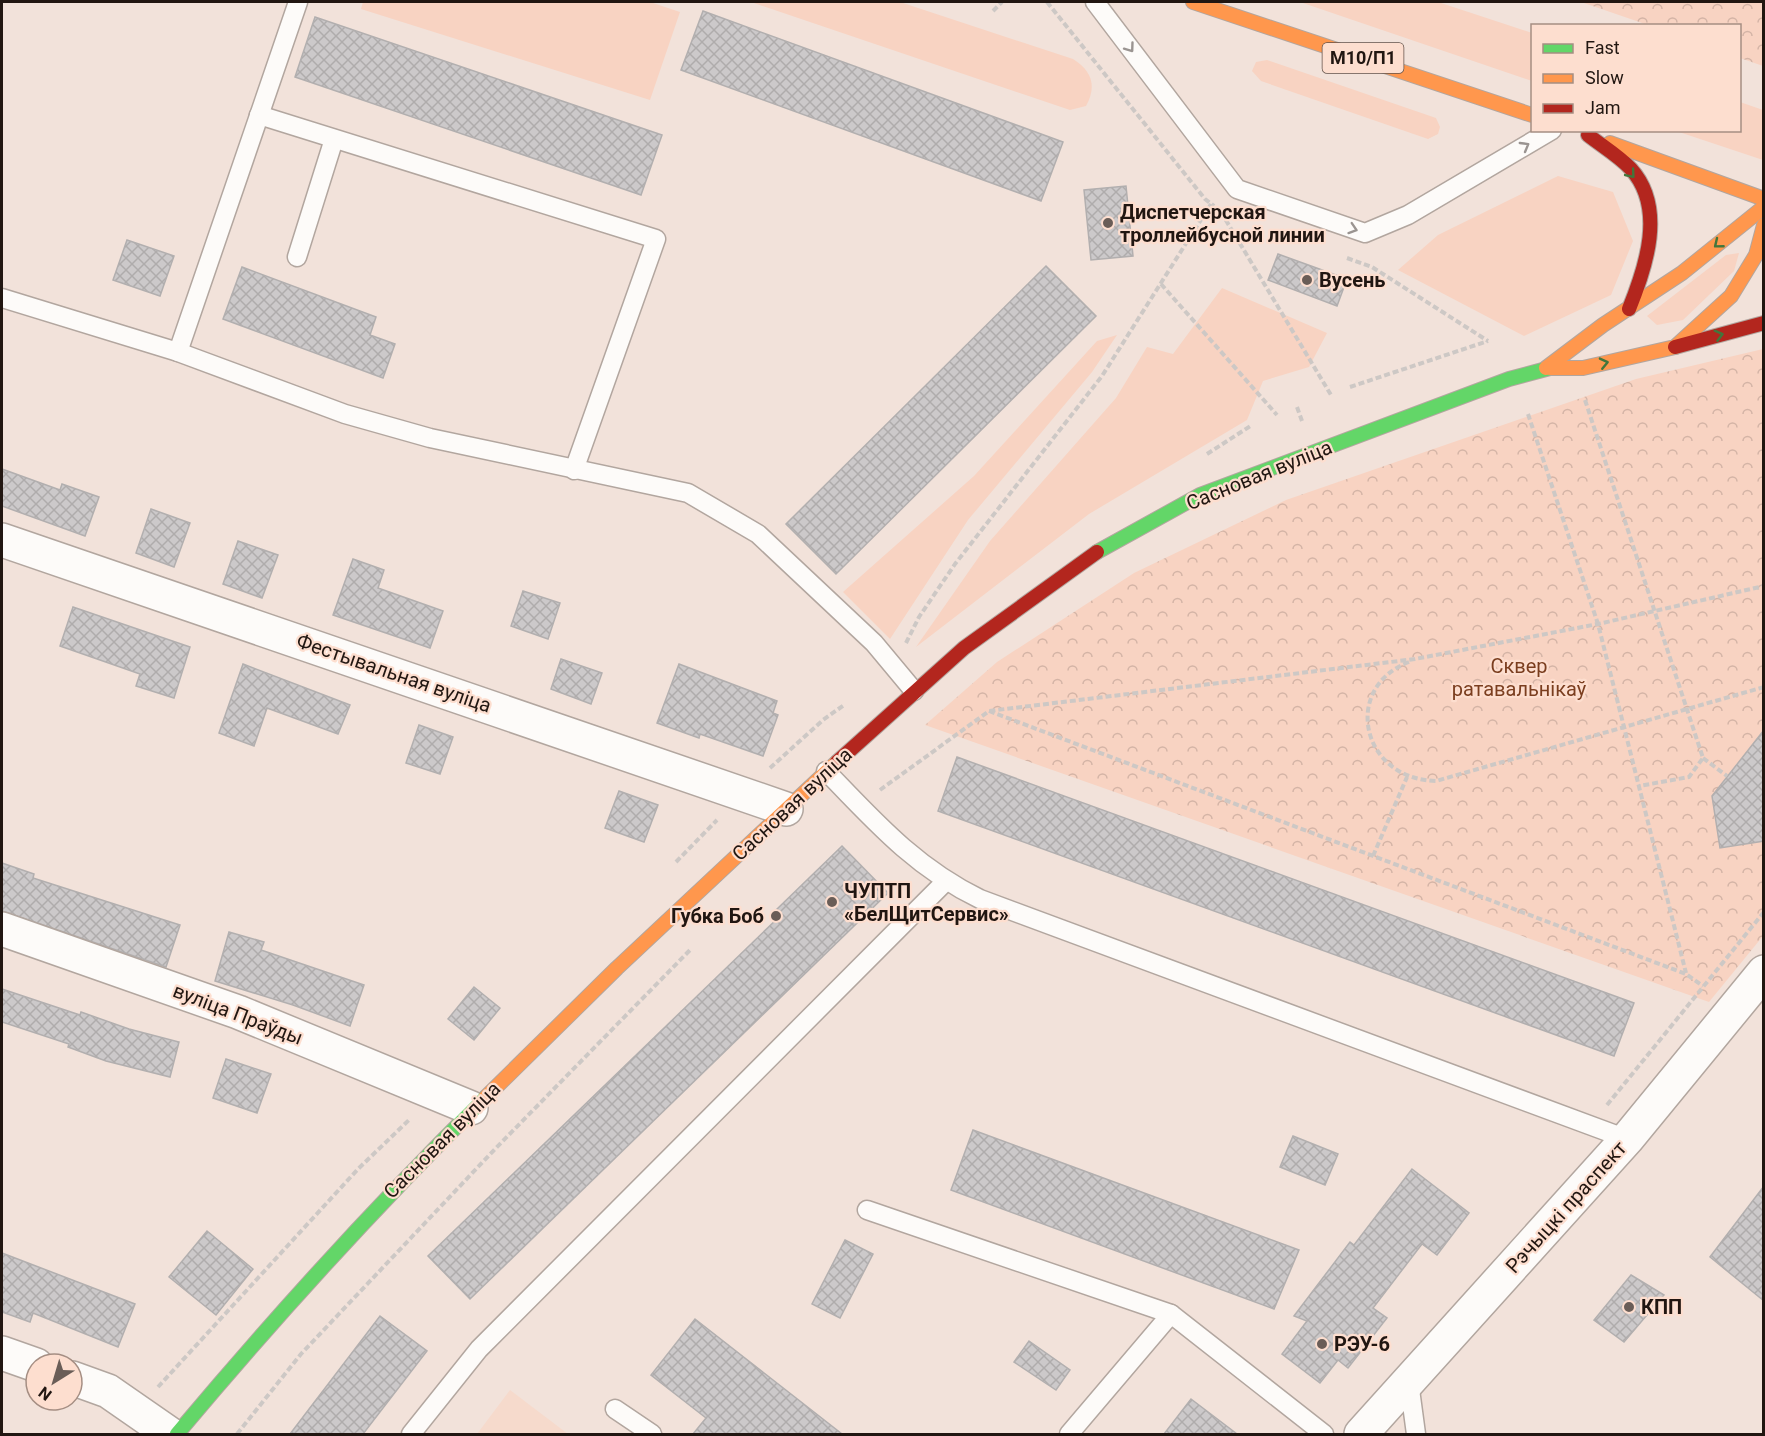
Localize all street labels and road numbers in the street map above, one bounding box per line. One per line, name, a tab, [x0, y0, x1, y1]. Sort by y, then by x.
road number: М10/П1	[1322, 43, 1404, 73]
street label: Сасновая вуліца	[1183, 435, 1335, 515]
street label: Фестывальная вуліца	[294, 628, 494, 718]
street label: Сасновая вуліца	[727, 742, 857, 866]
street label: вуліца Праўды	[170, 978, 306, 1050]
street label: Сасновая вуліца	[379, 1077, 505, 1203]
street label: Рэчыцкі праспект	[1501, 1136, 1632, 1278]

